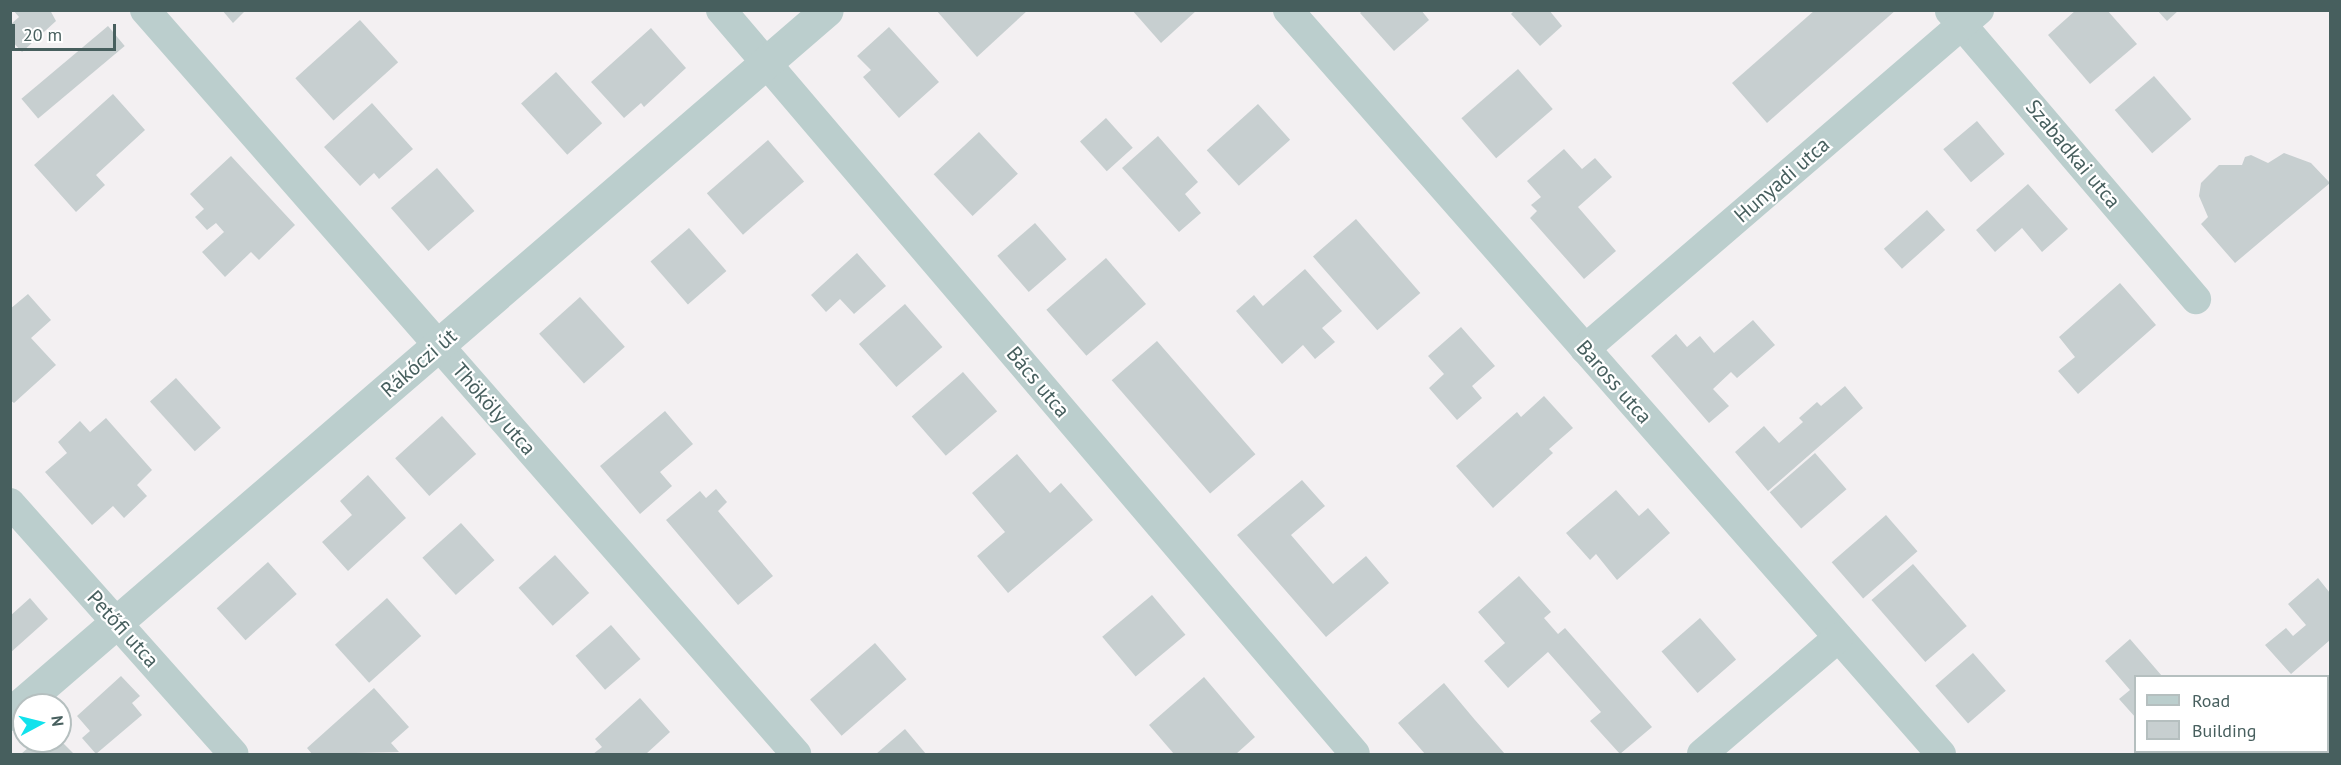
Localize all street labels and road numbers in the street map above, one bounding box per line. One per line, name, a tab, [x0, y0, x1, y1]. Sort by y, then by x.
street label: Szabadkai utca	[2020, 95, 2126, 213]
street label: Hunyadi utca	[1729, 132, 1835, 228]
street label: Rákóczi út	[376, 323, 462, 403]
street label: Baross utca	[1571, 335, 1657, 429]
street label: Bács utca	[1001, 341, 1075, 423]
street label: Thököly utca	[447, 357, 541, 461]
street label: Petőfi utca	[82, 585, 164, 673]

